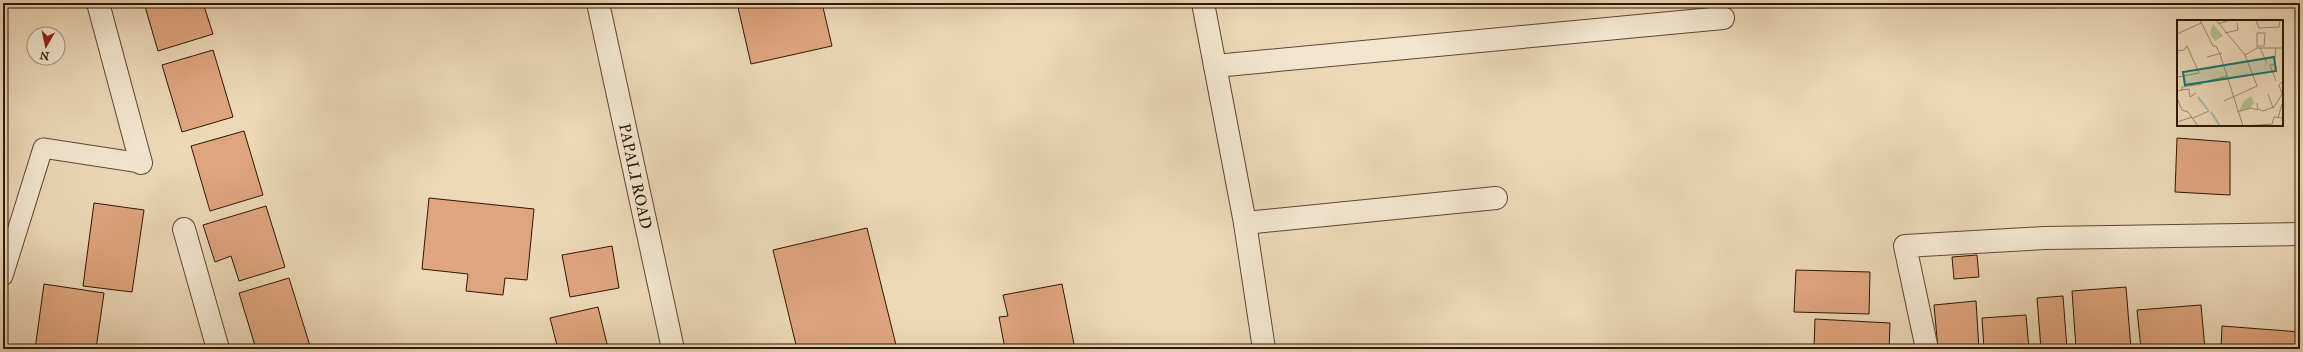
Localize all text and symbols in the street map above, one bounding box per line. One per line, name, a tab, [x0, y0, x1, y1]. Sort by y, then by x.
inset map	[2177, 20, 2283, 126]
north arrow	[26, 26, 66, 66]
text: N	[38, 48, 50, 63]
street label: PAPALI ROAD	[615, 122, 656, 231]

